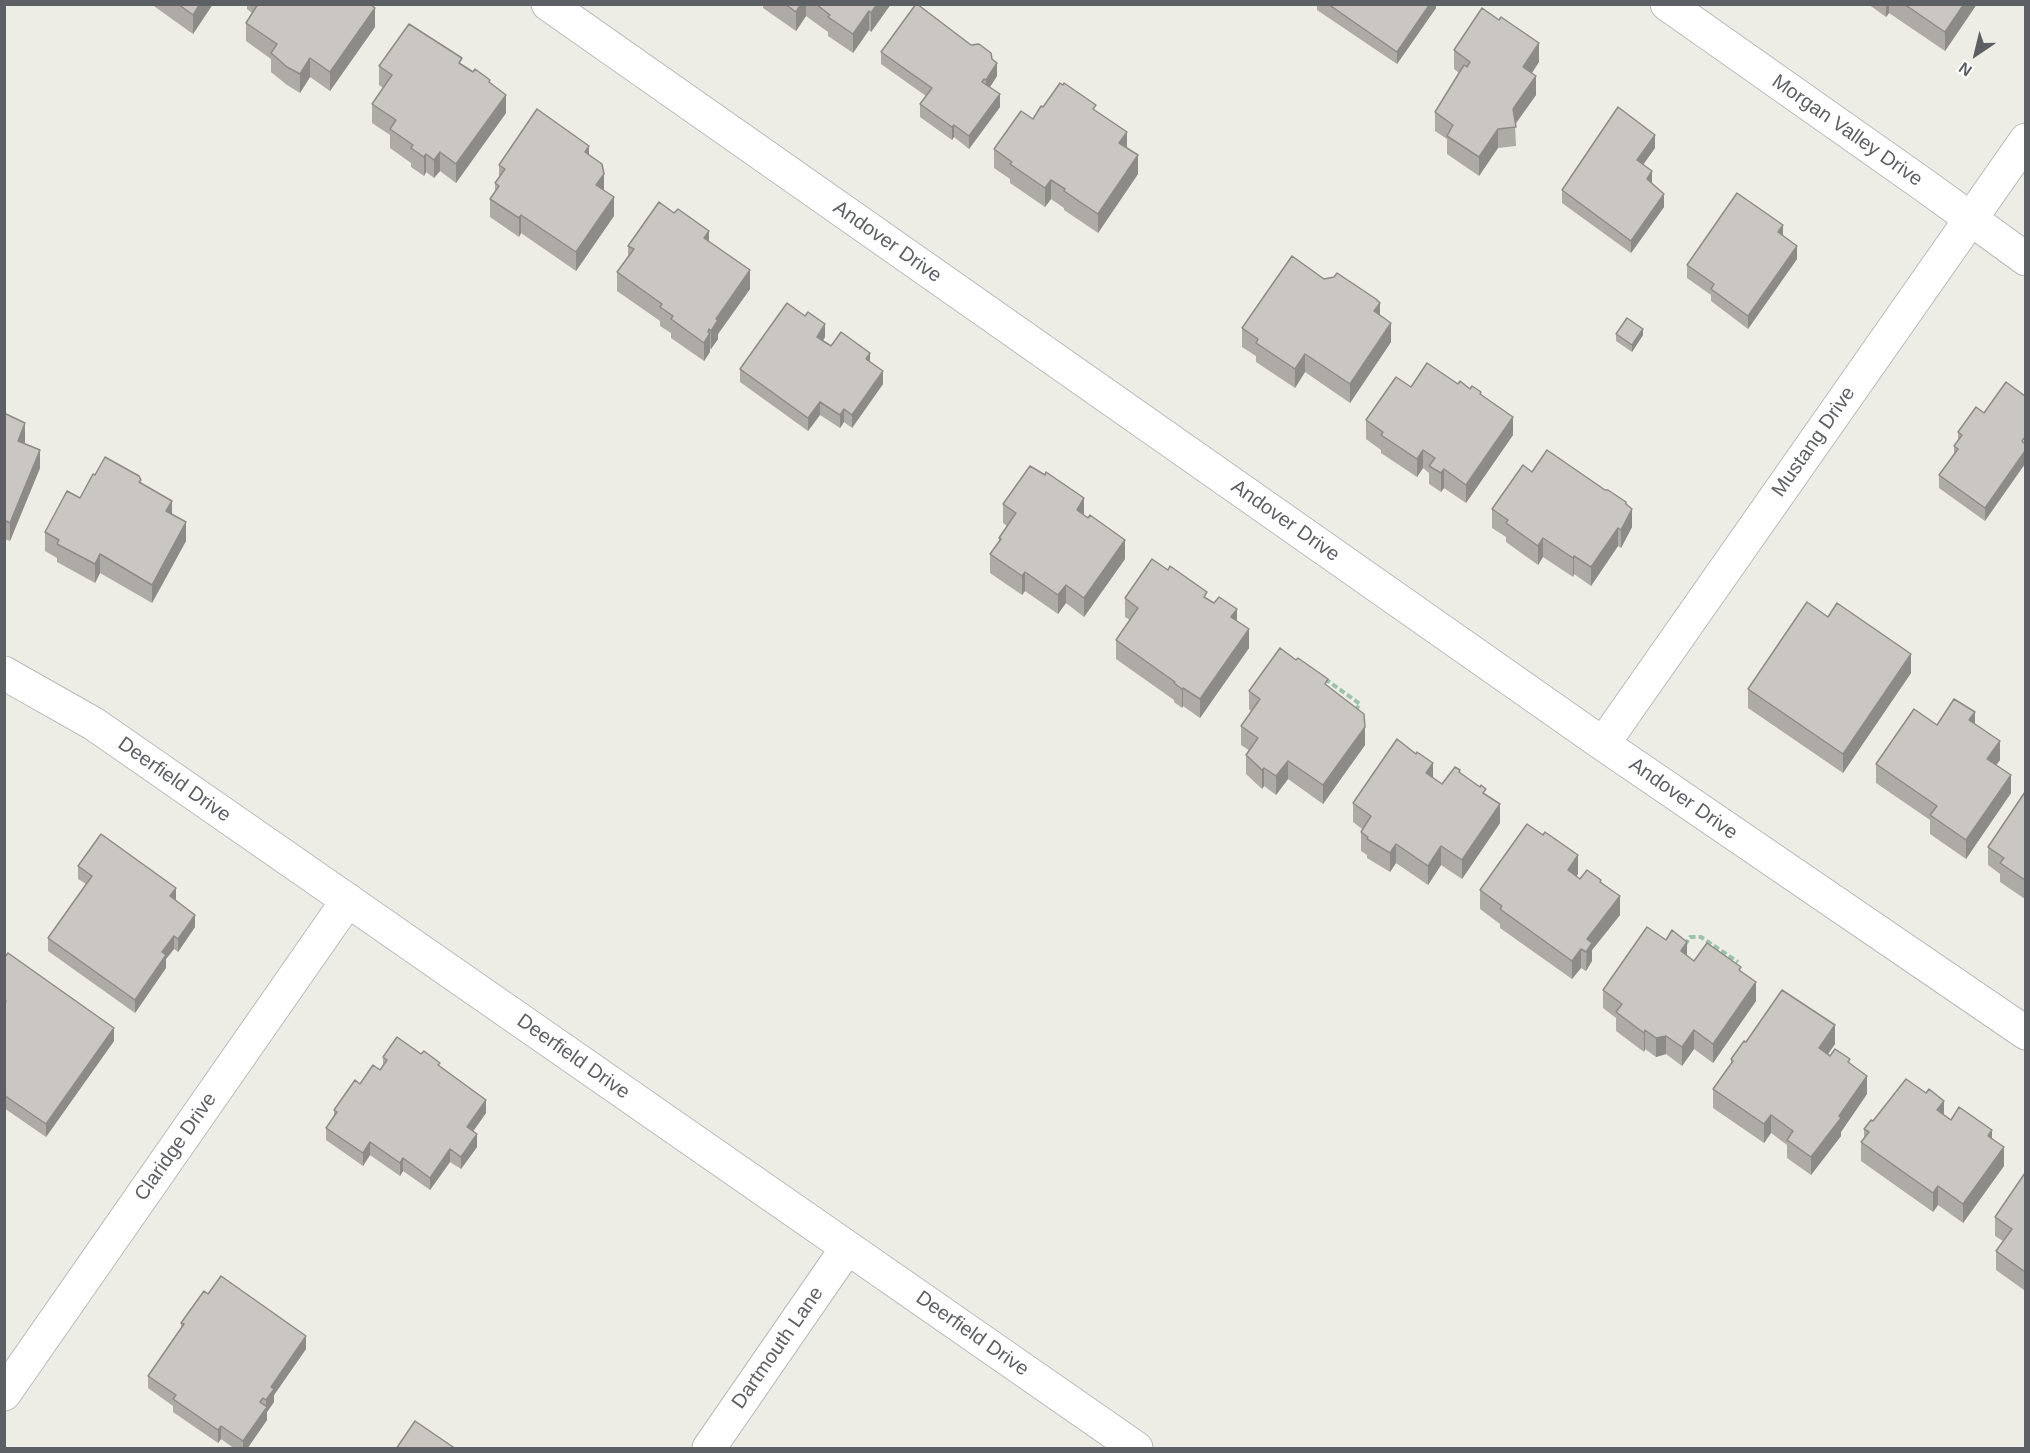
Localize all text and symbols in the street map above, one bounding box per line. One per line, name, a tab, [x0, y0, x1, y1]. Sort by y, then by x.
north arrow	[1946, 24, 2006, 84]
text: N	[1956, 59, 1975, 79]
street label: Morgan Valley Drive	[1767, 70, 1927, 192]
street label: Andover Drive	[828, 196, 946, 288]
street label: Mustang Drive	[1767, 382, 1861, 502]
street label: Andover Drive	[1226, 475, 1344, 567]
street label: Deerfield Drive	[113, 732, 235, 828]
street label: Andover Drive	[1624, 753, 1742, 845]
street label: Deerfield Drive	[512, 1009, 634, 1105]
street label: Claridge Drive	[130, 1088, 222, 1206]
street label: Dartmouth Lane	[727, 1282, 829, 1414]
street label: Deerfield Drive	[911, 1286, 1033, 1382]

